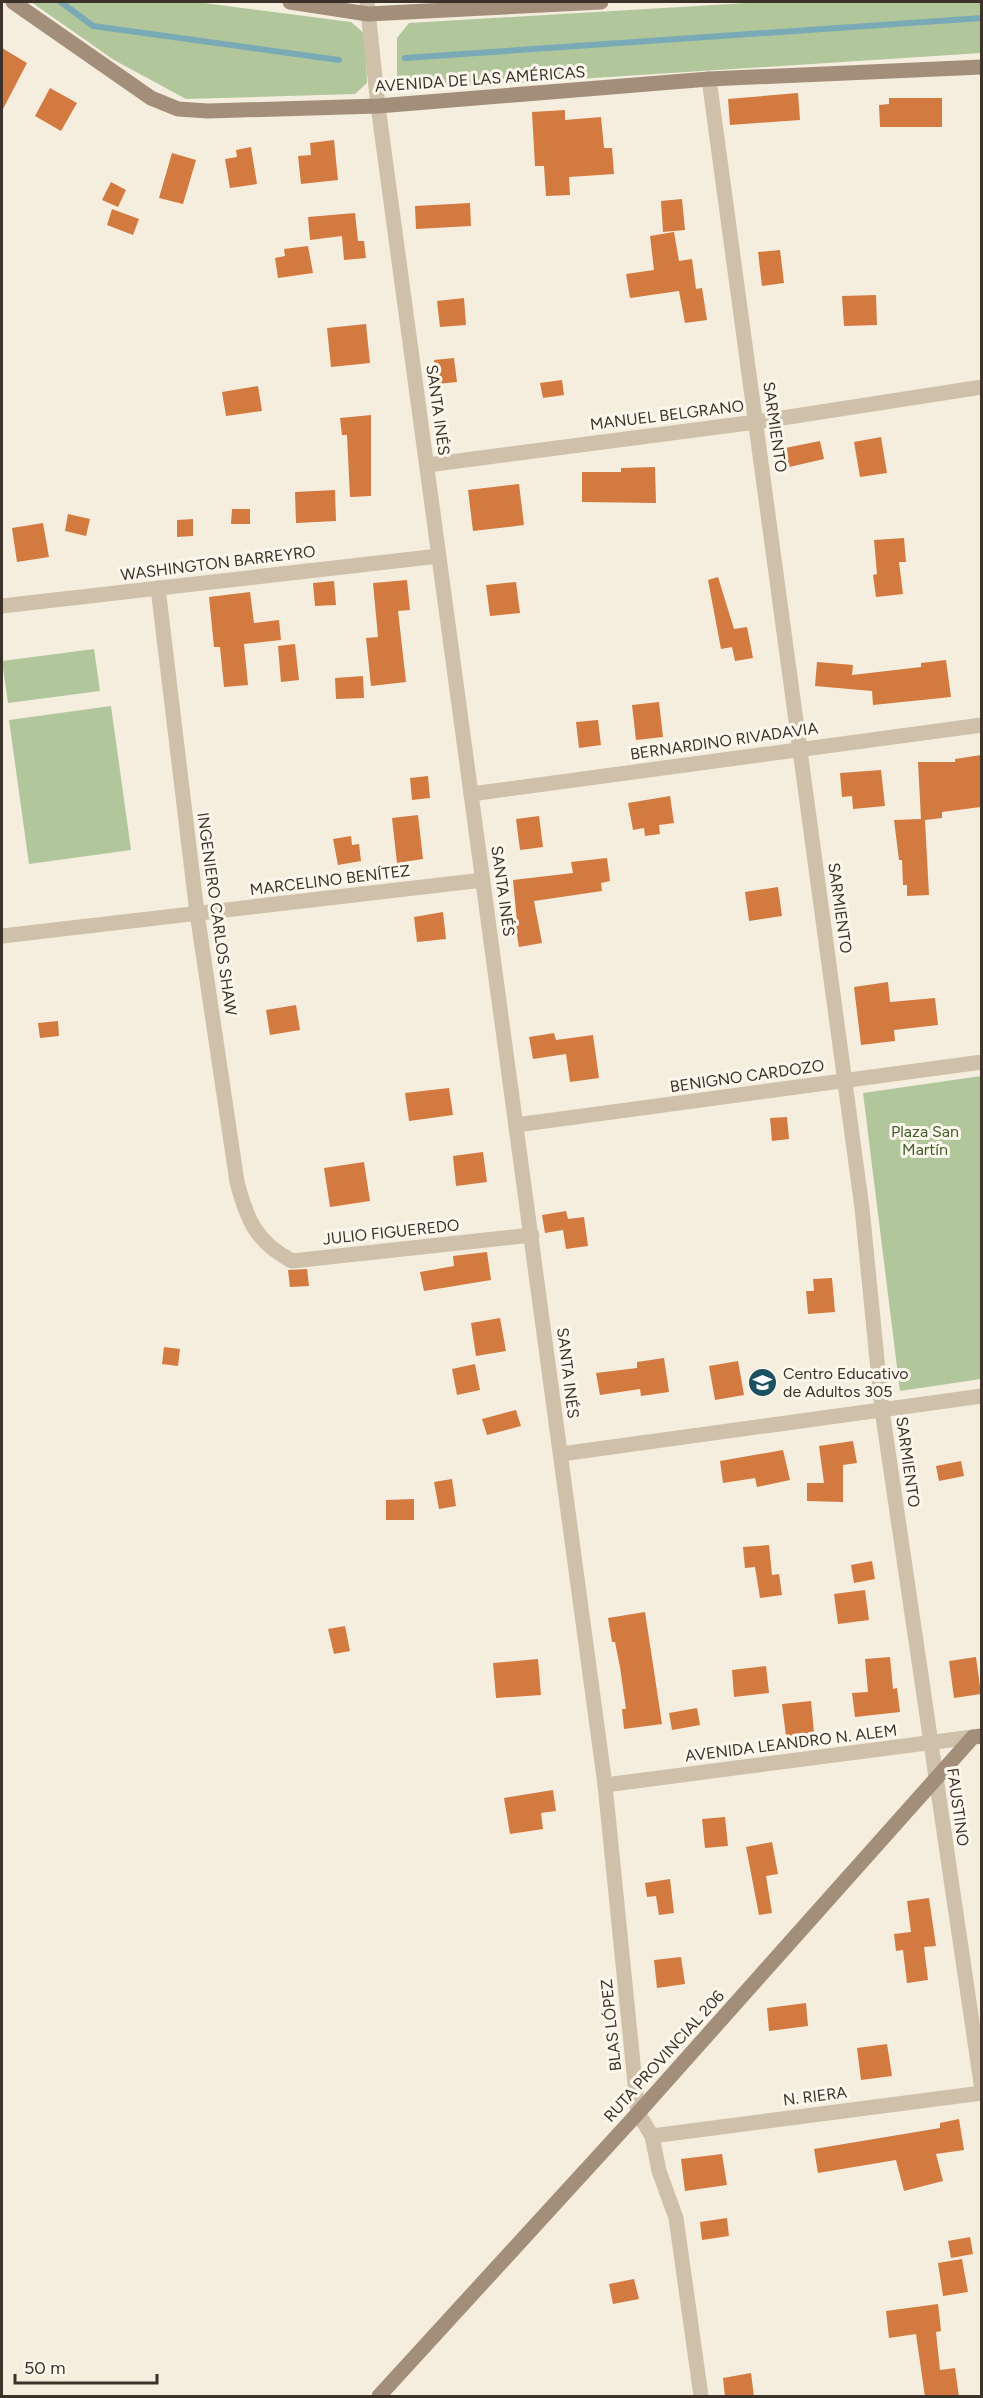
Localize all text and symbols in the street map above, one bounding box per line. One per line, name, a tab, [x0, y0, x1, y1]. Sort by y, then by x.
street label: AVENIDA DE LAS AMÉRICAS	[374, 62, 586, 96]
street label: SANTA INÉS	[422, 363, 454, 457]
street label: SARMIENTO	[759, 380, 791, 474]
street label: MANUEL BELGRANO	[589, 396, 745, 434]
street label: WASHINGTON BARREYRO	[119, 542, 317, 584]
street label: BERNARDINO RIVADAVIA	[629, 718, 819, 764]
street label: INGENIERO CARLOS SHAW	[193, 811, 241, 1017]
street label: SANTA INÉS	[487, 844, 519, 938]
street label: MARCELINO BENÍTEZ	[249, 861, 411, 899]
street label: SARMIENTO	[824, 861, 856, 955]
street label: BENIGNO CARDOZO	[669, 1056, 825, 1096]
park label: Plaza San Martín	[891, 1122, 959, 1159]
street label: JULIO FIGUEREDO	[322, 1215, 460, 1249]
street label: SANTA INÉS	[553, 1326, 583, 1420]
place label: Centro Educativo de Adultos 305	[783, 1364, 909, 1401]
school or university icon: Centro Educativo de Adultos 305	[746, 1366, 778, 1398]
street label: SARMIENTO	[892, 1415, 924, 1509]
street label: AVENIDA LEANDRO N. ALEM	[684, 1721, 898, 1765]
street label: FAUSTINO	[943, 1767, 973, 1847]
street label: BLAS LÓPEZ	[597, 1978, 625, 2072]
street label: RUTA PROVINCIAL 206	[600, 1986, 728, 2126]
street label: N. RIERA	[782, 2083, 848, 2109]
scale bar	[15, 2347, 158, 2385]
text: 50 m	[24, 2357, 66, 2379]

